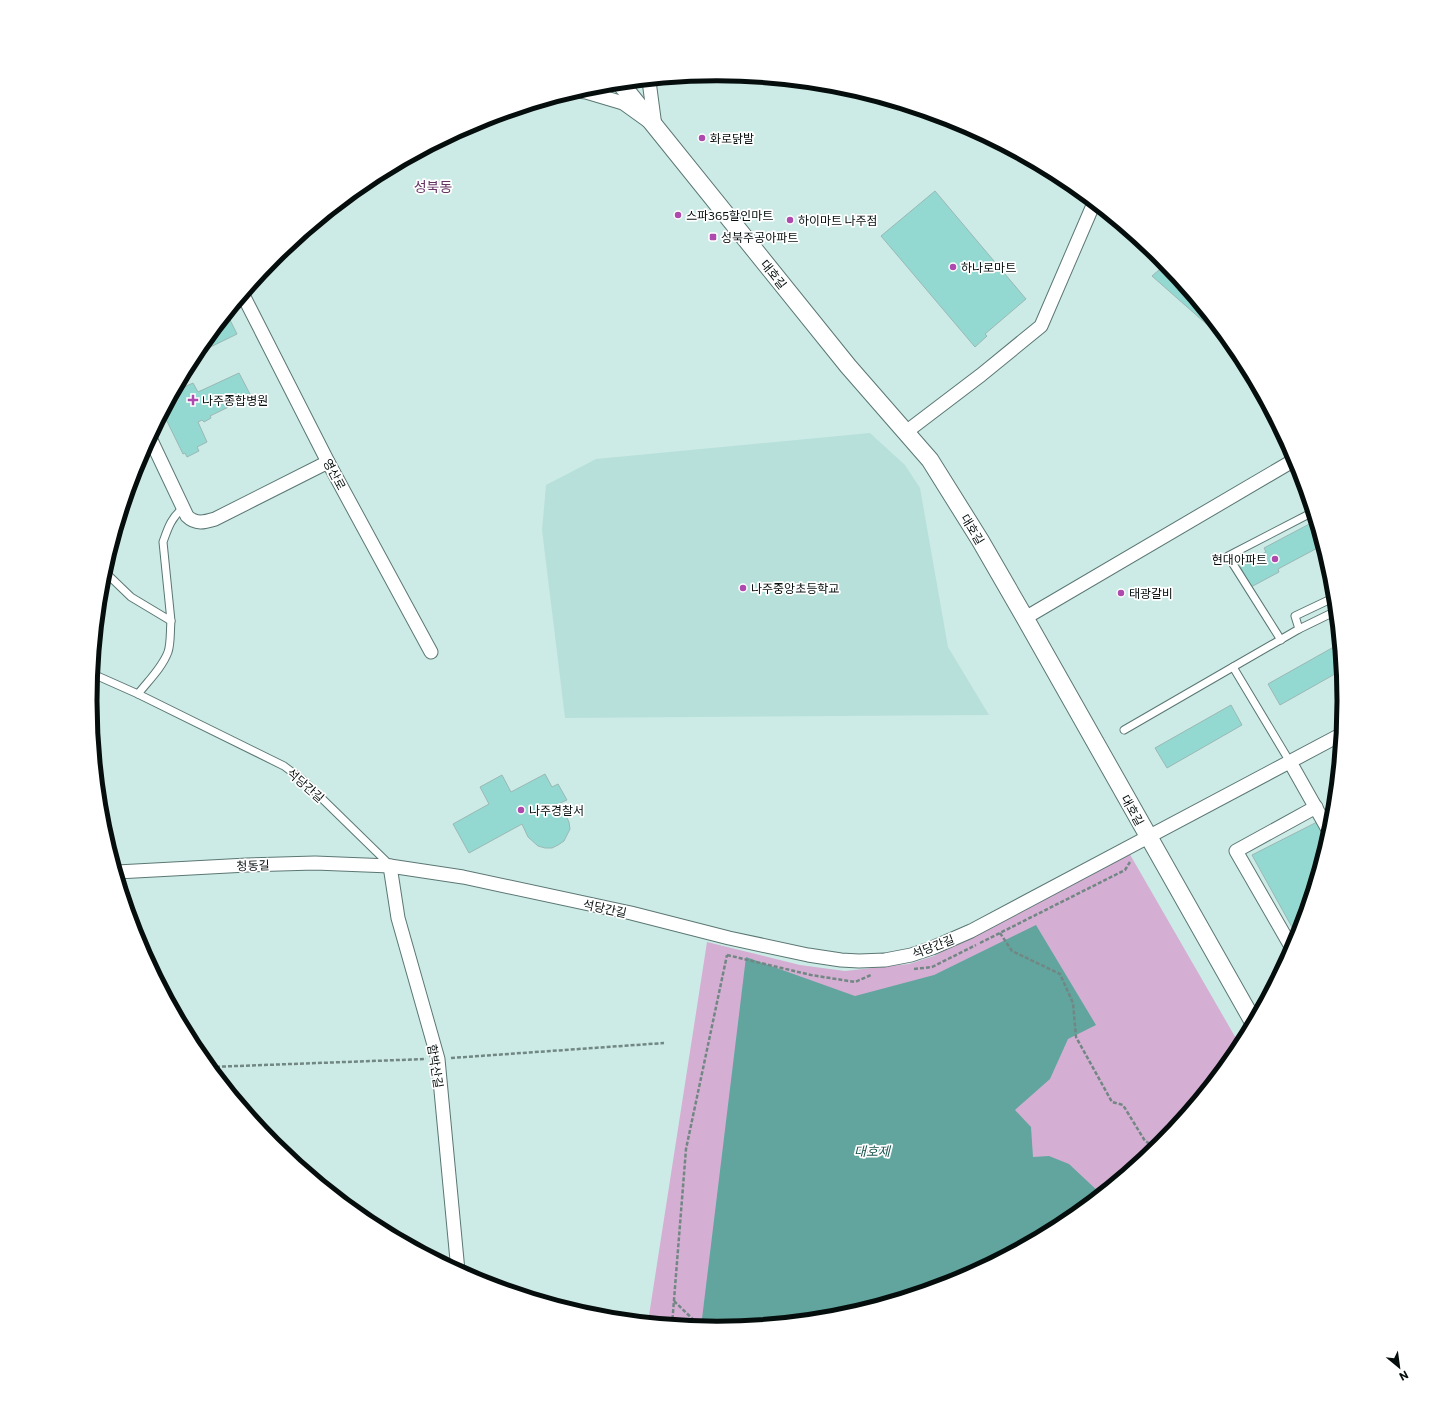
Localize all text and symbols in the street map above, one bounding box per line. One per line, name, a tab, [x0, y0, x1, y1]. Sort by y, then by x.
place label: 화로닭발	[710, 131, 754, 145]
marker: 화로닭발	[697, 133, 707, 143]
district label: 성북동	[414, 178, 452, 195]
place label: 스파365할인마트	[686, 208, 773, 222]
marker: 스파365할인마트	[673, 210, 683, 220]
place label: 하이마트 나주점	[798, 213, 878, 227]
marker: 하이마트 나주점	[785, 215, 795, 225]
place label: 성북주공아파트	[721, 230, 798, 244]
marker: 성북주공아파트	[708, 232, 718, 242]
street label: 대호길	[758, 257, 790, 291]
place label: 하나로마트	[961, 260, 1016, 274]
marker: 하나로마트	[948, 262, 958, 272]
place label: 나주종합병원	[202, 393, 268, 407]
marker: 나주종합병원	[187, 394, 199, 406]
street label: 영산로	[321, 456, 349, 492]
street label: 대호길	[958, 511, 988, 547]
place label: 현대아파트	[1212, 552, 1267, 566]
marker: 현대아파트	[1270, 554, 1280, 564]
place label: 나주중앙초등학교	[751, 581, 839, 595]
marker: 나주중앙초등학교	[738, 583, 748, 593]
place label: 태광갈비	[1129, 586, 1173, 600]
marker: 태광갈비	[1116, 588, 1126, 598]
street label: 석당간길	[285, 765, 327, 805]
street label: 대호길	[1119, 792, 1147, 828]
place label: 나주경찰서	[529, 803, 584, 817]
marker: 나주경찰서	[516, 805, 526, 815]
street label: 청동길	[236, 857, 270, 873]
street label: 석당간길	[582, 897, 628, 919]
street label: 석당간길	[910, 932, 956, 960]
street label: 함박산길	[426, 1043, 446, 1089]
water label: 대호제	[854, 1143, 892, 1159]
north arrow	[1379, 1347, 1419, 1387]
text: N	[1397, 1368, 1411, 1384]

